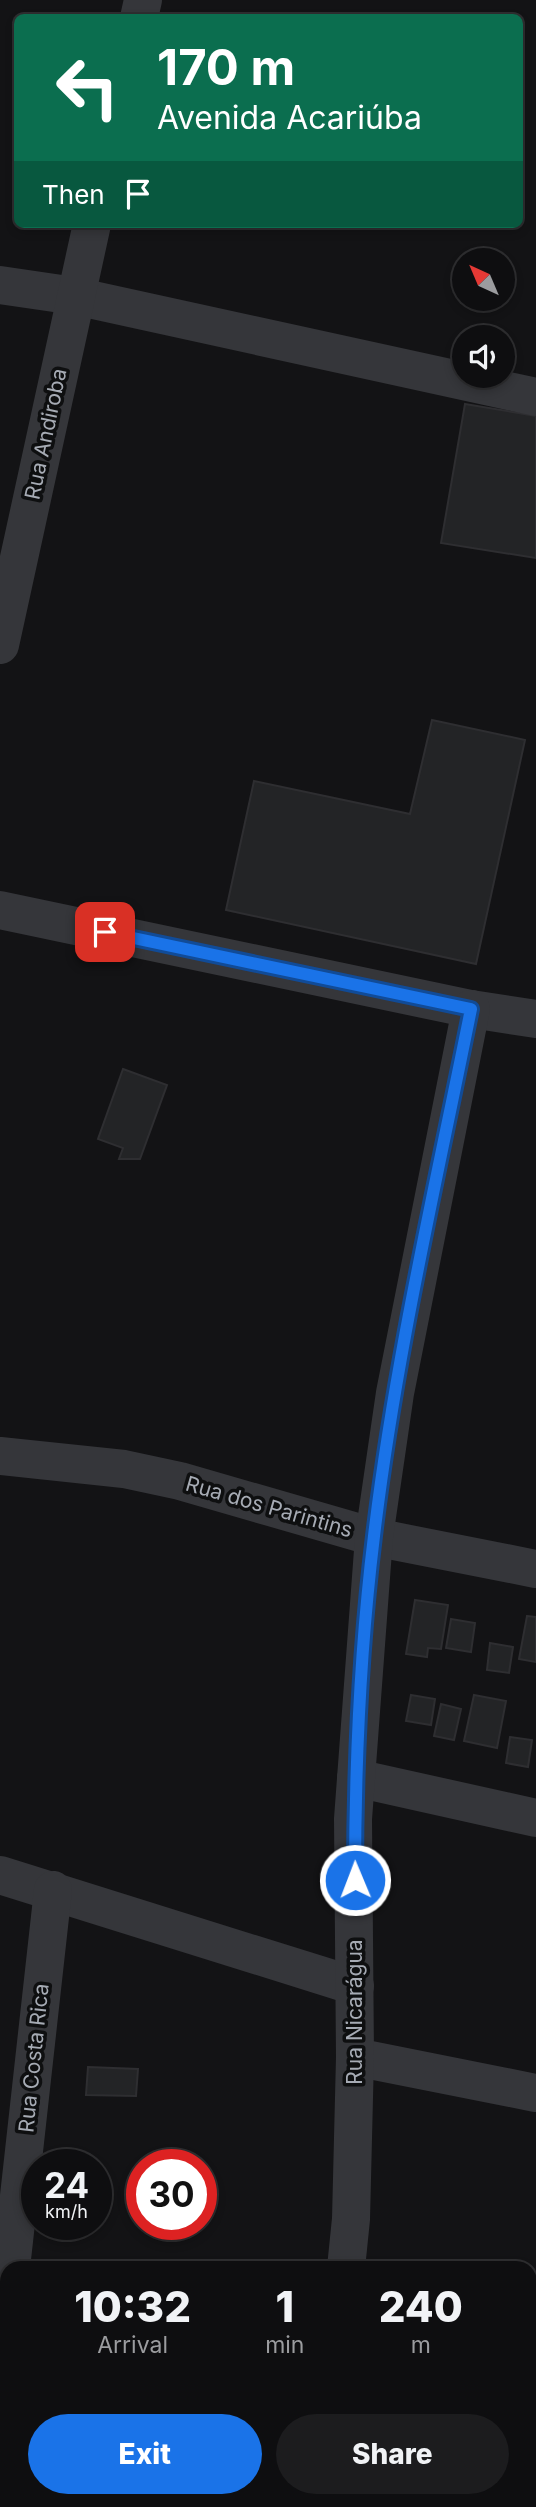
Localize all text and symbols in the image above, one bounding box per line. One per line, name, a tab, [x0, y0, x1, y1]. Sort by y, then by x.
text: 170 m	[157, 38, 295, 97]
icon: left	[42, 42, 133, 133]
text: Avenida Acariúba	[157, 98, 422, 137]
icon: arrive	[119, 175, 157, 213]
text: Then	[42, 179, 105, 210]
north arrow	[452, 248, 514, 312]
map controls	[452, 248, 515, 388]
button: sound	[452, 325, 515, 388]
street label: Rua Andiroba	[19, 366, 72, 502]
pin	[75, 902, 135, 962]
icon: arrive	[86, 913, 124, 951]
street label: Rua dos Parintins	[183, 1471, 355, 1542]
position arrow	[318, 1843, 392, 1917]
street label: Rua Nicarágua	[342, 1939, 367, 2085]
street label: Rua Costa Rica	[13, 1982, 54, 2134]
speed limit sign: 30	[126, 2149, 217, 2240]
text: 24	[44, 2164, 89, 2206]
text: km/h	[45, 2201, 88, 2222]
text: 10:32	[74, 2281, 191, 2332]
text: 1	[276, 2281, 294, 2332]
text: 240	[379, 2281, 463, 2332]
text: Arrival	[97, 2331, 168, 2359]
text: min	[265, 2331, 304, 2359]
text: m	[411, 2331, 431, 2359]
button: Exit	[28, 2414, 262, 2494]
button: Share	[276, 2414, 509, 2494]

